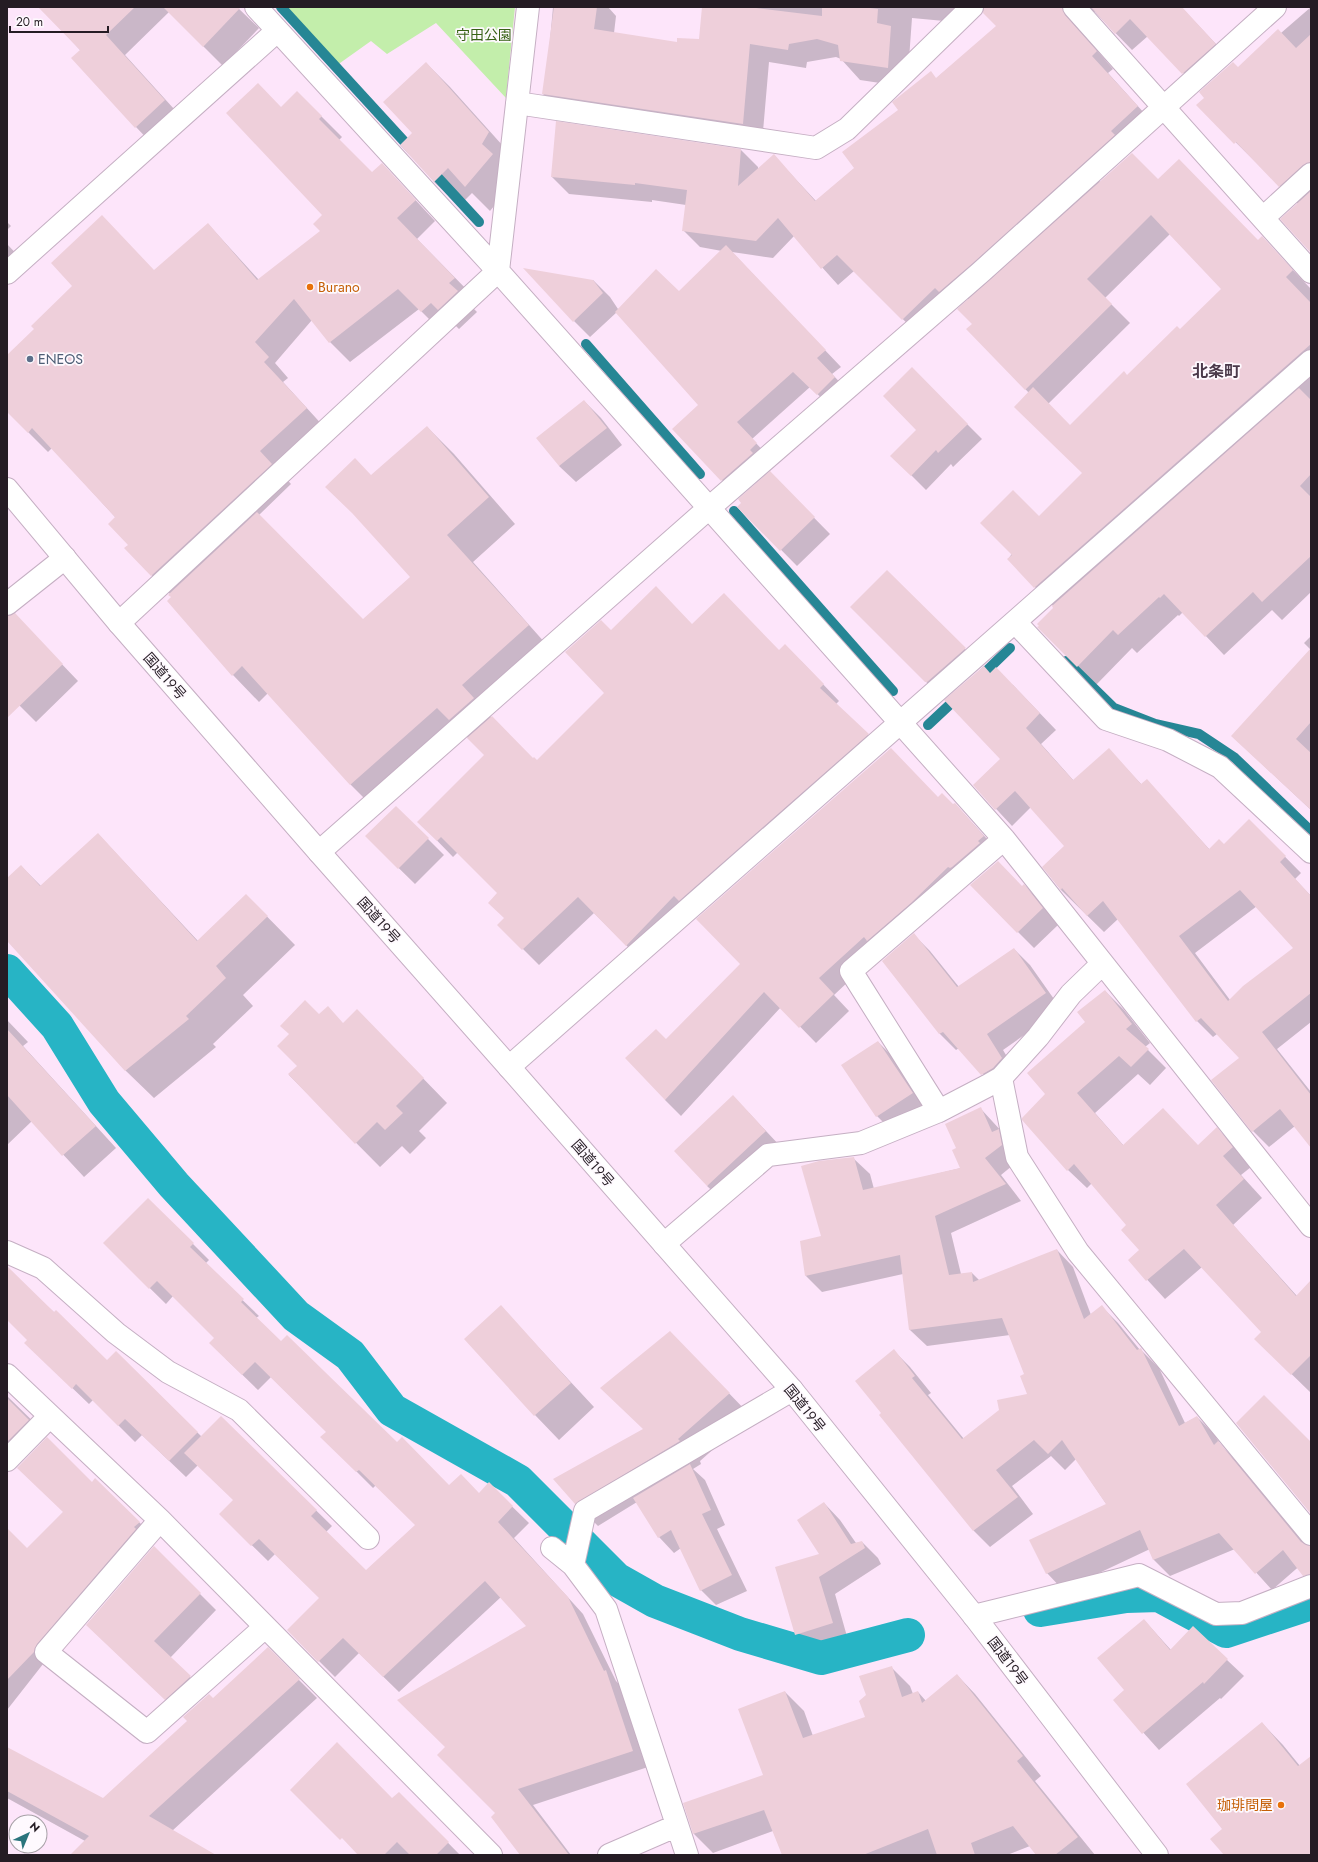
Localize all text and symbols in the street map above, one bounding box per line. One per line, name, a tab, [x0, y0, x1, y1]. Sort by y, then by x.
scale bar	[10, 8, 108, 34]
text: 20 m	[16, 13, 43, 31]
park label: 守田公園	[456, 25, 512, 45]
place label: Burano	[318, 277, 360, 297]
marker: Burano	[305, 282, 315, 292]
place label: ENEOS	[38, 349, 83, 369]
marker: ENEOS	[25, 354, 35, 364]
district label: 北条町	[1192, 360, 1240, 383]
street label: 国道19号	[139, 648, 191, 704]
street label: 国道19号	[353, 892, 405, 948]
street label: 国道19号	[567, 1135, 619, 1191]
street label: 国道19号	[779, 1380, 831, 1436]
street label: 国道19号	[983, 1632, 1033, 1690]
place label: 珈琲問屋	[1217, 1795, 1273, 1815]
marker: 珈琲問屋	[1276, 1800, 1286, 1810]
north arrow	[8, 1814, 48, 1854]
text: N	[26, 1818, 44, 1836]

